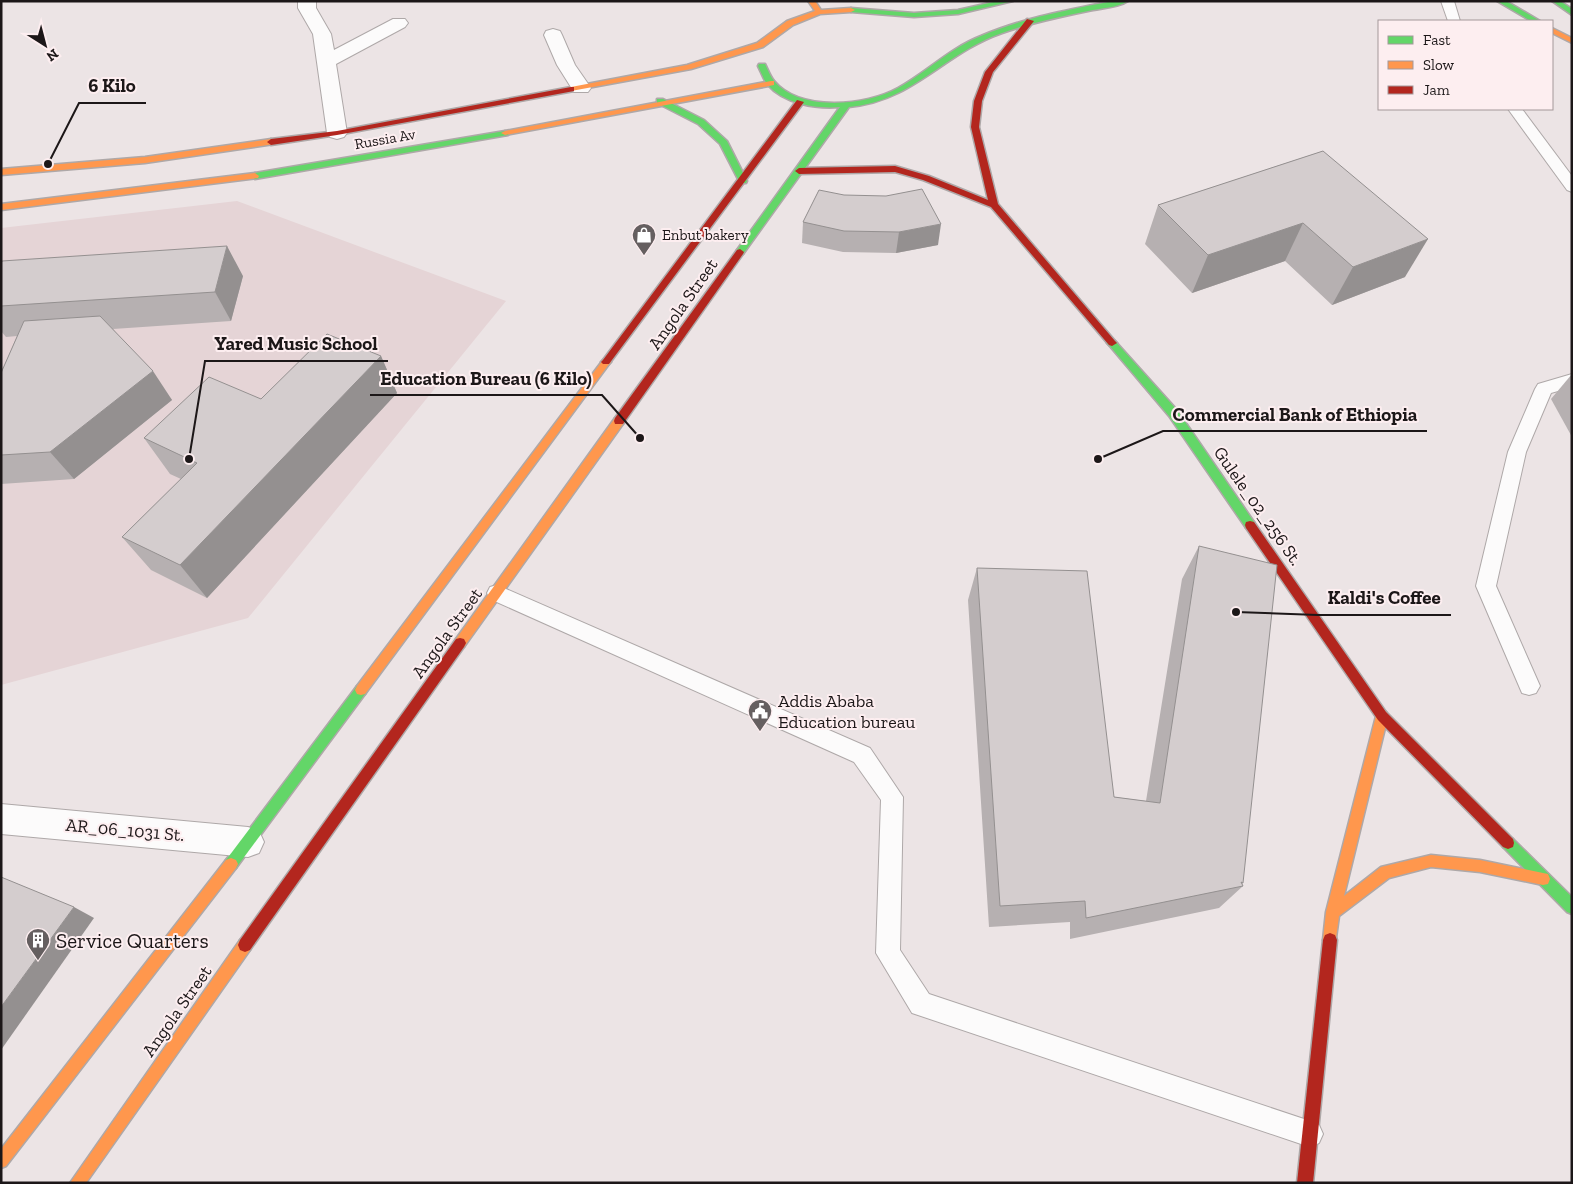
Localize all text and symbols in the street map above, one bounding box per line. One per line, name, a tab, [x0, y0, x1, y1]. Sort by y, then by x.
north arrow	[20, 20, 70, 70]
legend	[1378, 20, 1553, 110]
text: Fast	[1423, 31, 1451, 49]
text: N	[43, 45, 62, 65]
text: Slow	[1423, 56, 1455, 74]
callout: 6 Kilo	[79, 69, 146, 103]
text: 6 Kilo	[88, 74, 136, 97]
text: Jam	[1423, 81, 1450, 99]
street label: Russia Av	[353, 125, 417, 153]
shop icon: Enbut bakery	[631, 222, 657, 256]
place label: Enbut bakery	[662, 226, 749, 244]
street label: Angola Street	[644, 254, 723, 354]
callout: Yared Music School	[205, 327, 388, 361]
text: Yared Music School	[214, 332, 378, 355]
callout: Education Bureau (6 Kilo)	[370, 361, 602, 395]
text: Education Bureau (6 Kilo)	[380, 367, 592, 390]
callout: Commercial Bank of Ethiopia	[1163, 397, 1427, 431]
text: Commercial Bank of Ethiopia	[1173, 403, 1418, 426]
street label: Gulele_02_256 St.	[1209, 442, 1307, 570]
callout: Kaldi's Coffee	[1318, 581, 1451, 615]
street label: Angola Street	[407, 583, 487, 682]
text: Kaldi's Coffee	[1327, 586, 1441, 609]
place label: Addis Ababa Education bureau	[778, 690, 915, 733]
public building icon: Addis Ababa Education bureau	[747, 698, 773, 732]
street label: AR_06_1031 St.	[65, 814, 185, 846]
building icon: Service Quarters	[25, 927, 51, 961]
place label: Service Quarters	[56, 928, 209, 953]
street label: Angola Street	[138, 961, 217, 1061]

